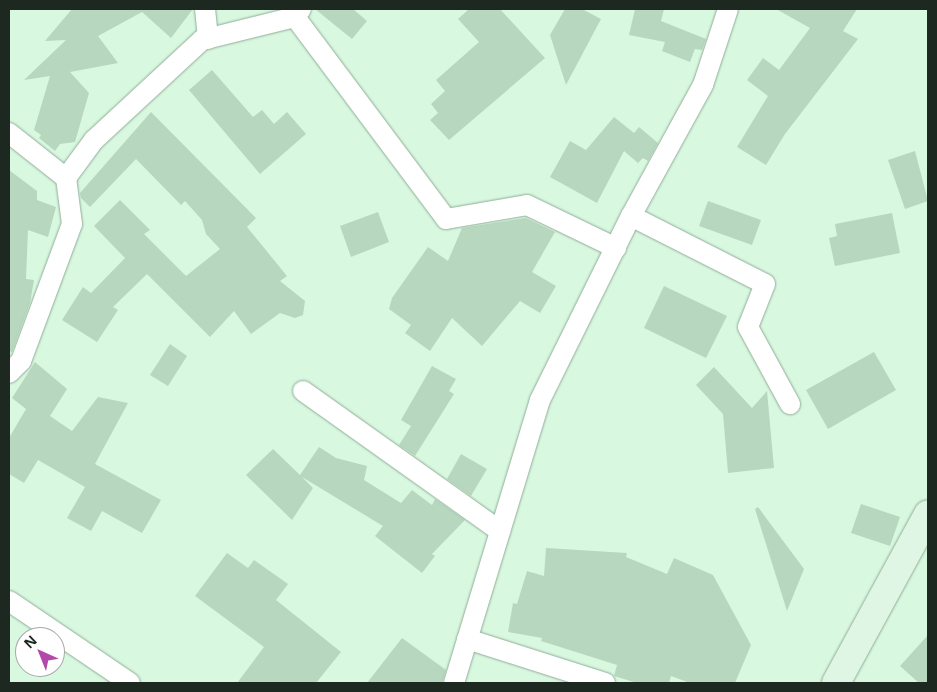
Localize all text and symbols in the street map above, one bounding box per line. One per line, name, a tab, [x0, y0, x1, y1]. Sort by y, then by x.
north arrow	[15, 627, 65, 677]
text: N	[19, 631, 41, 652]

